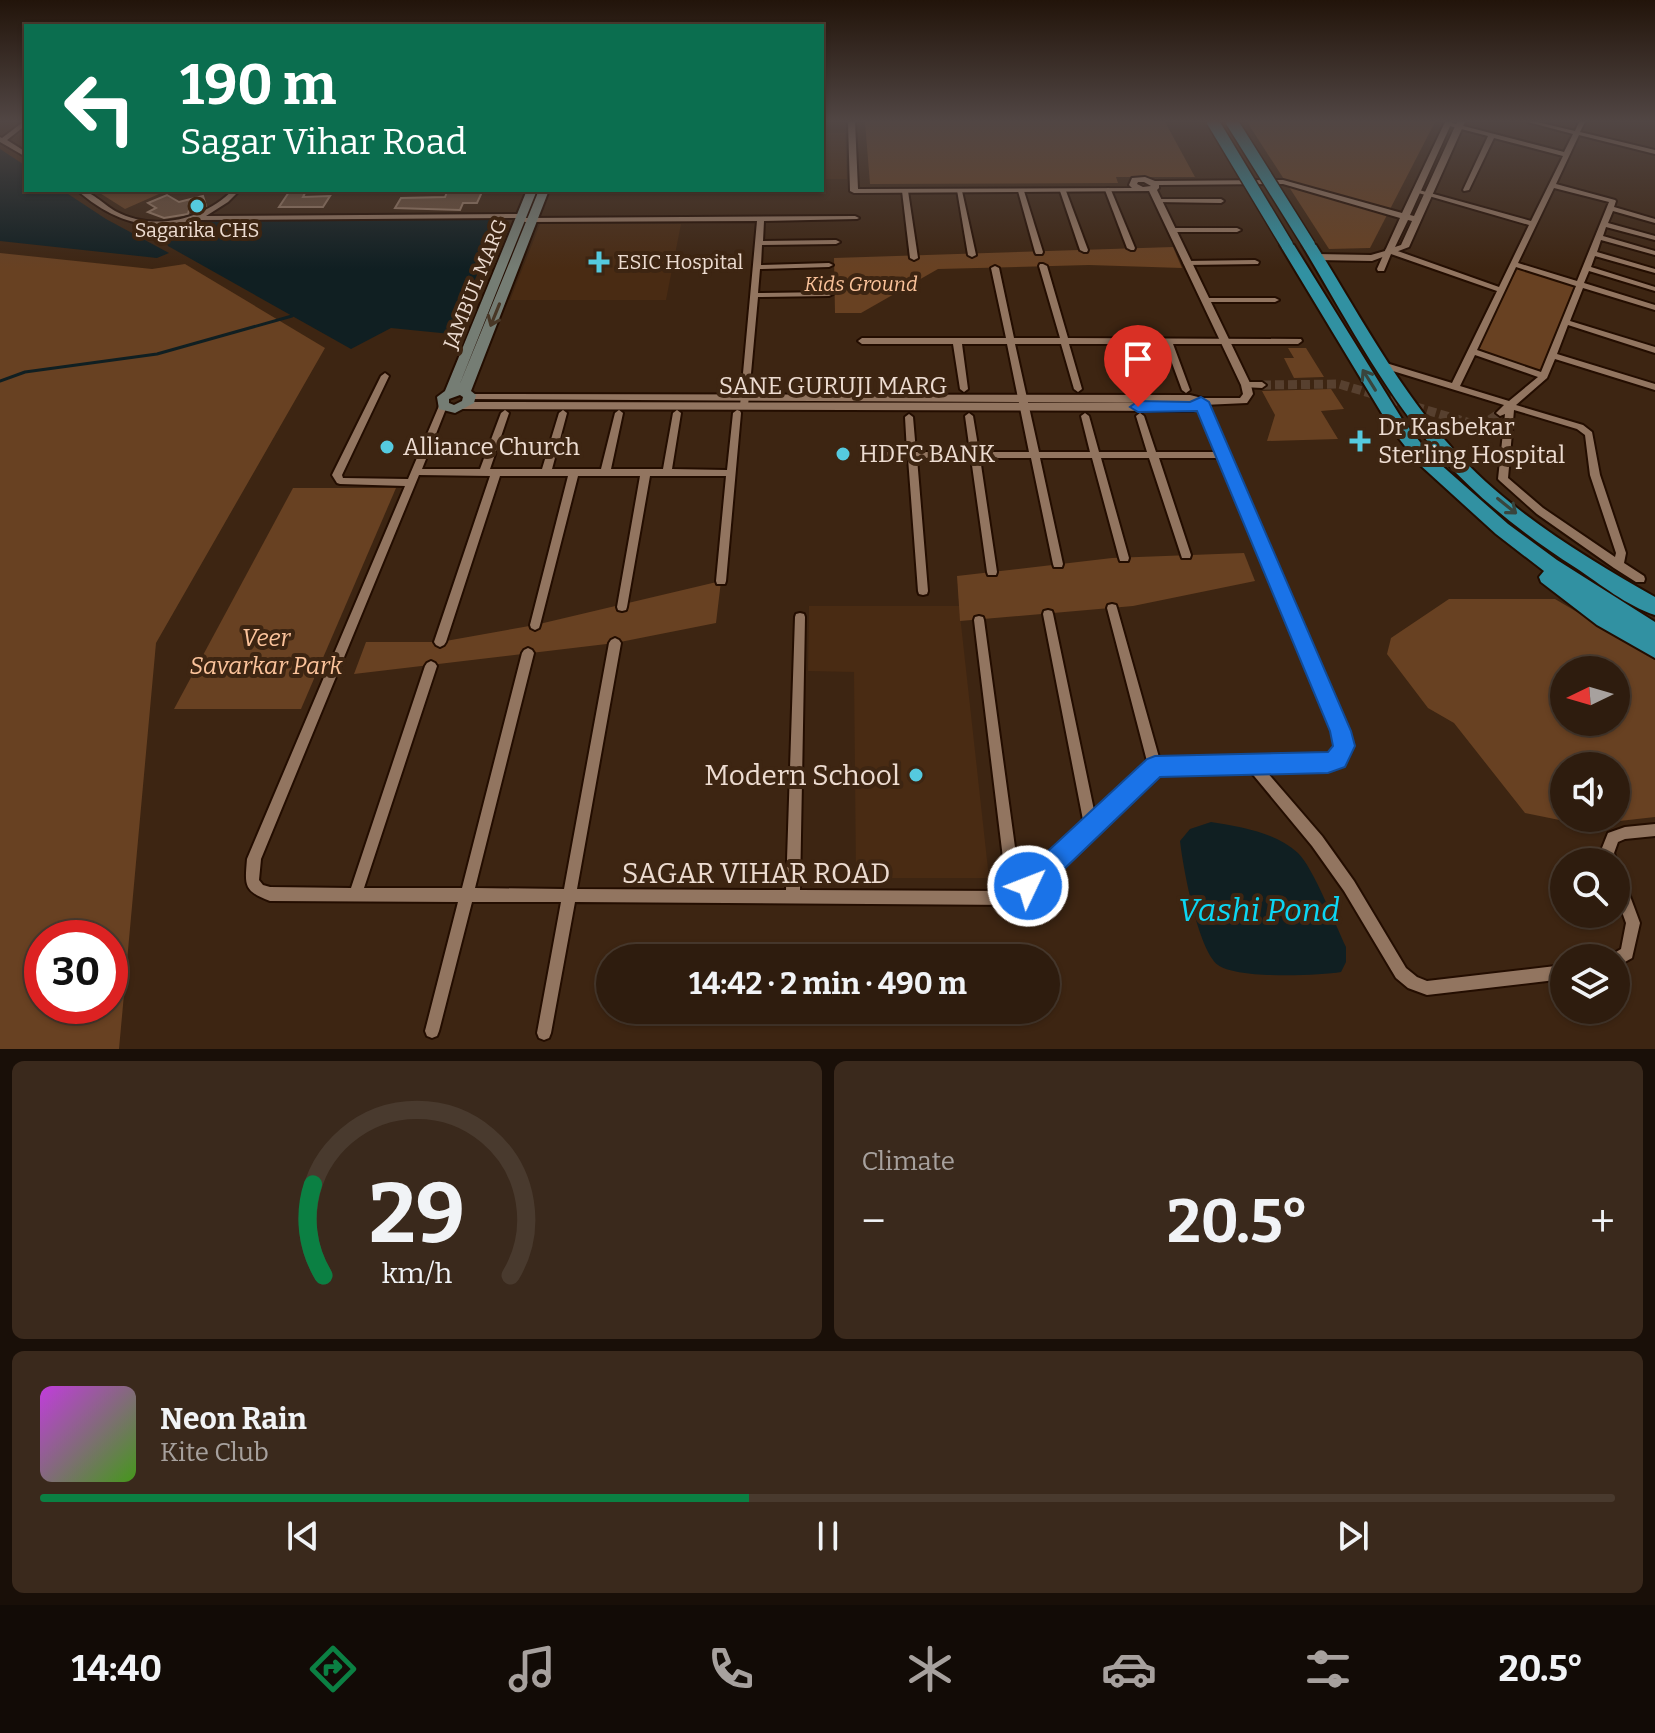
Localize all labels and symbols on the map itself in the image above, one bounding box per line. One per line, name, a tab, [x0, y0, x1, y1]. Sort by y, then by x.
marker: Sagarika CHS	[188, 197, 206, 215]
street label: JAMBUL MARG	[438, 215, 512, 353]
place label: Sagarika CHS	[134, 218, 260, 242]
place label: ESIC Hospital	[617, 250, 744, 274]
marker: ESIC Hospital	[588, 251, 610, 273]
park label: Kids Ground	[804, 272, 918, 296]
one-way arrow	[487, 302, 501, 327]
pin	[1104, 325, 1172, 407]
one-way arrow	[1361, 369, 1377, 392]
street label: SANE GURUJI MARG	[719, 372, 947, 400]
place label: Dr Kasbekar Sterling Hospital	[1378, 413, 1565, 469]
marker: Dr Kasbekar Sterling Hospital	[1349, 430, 1371, 452]
place label: Alliance Church	[403, 433, 580, 461]
marker: Alliance Church	[378, 438, 396, 456]
place label: HDFC BANK	[859, 440, 995, 468]
marker: HDFC BANK	[834, 445, 852, 463]
one-way arrow	[1496, 497, 1517, 515]
park label: Veer Savarkar Park	[189, 624, 344, 680]
north arrow	[1550, 656, 1630, 736]
place label: Modern School	[704, 759, 900, 792]
marker: Modern School	[907, 766, 925, 784]
position arrow	[986, 844, 1070, 928]
street label: SAGAR VIHAR ROAD	[622, 857, 890, 890]
water label: Vashi Pond	[1178, 891, 1340, 929]
speed limit sign: 30	[24, 920, 128, 1024]

